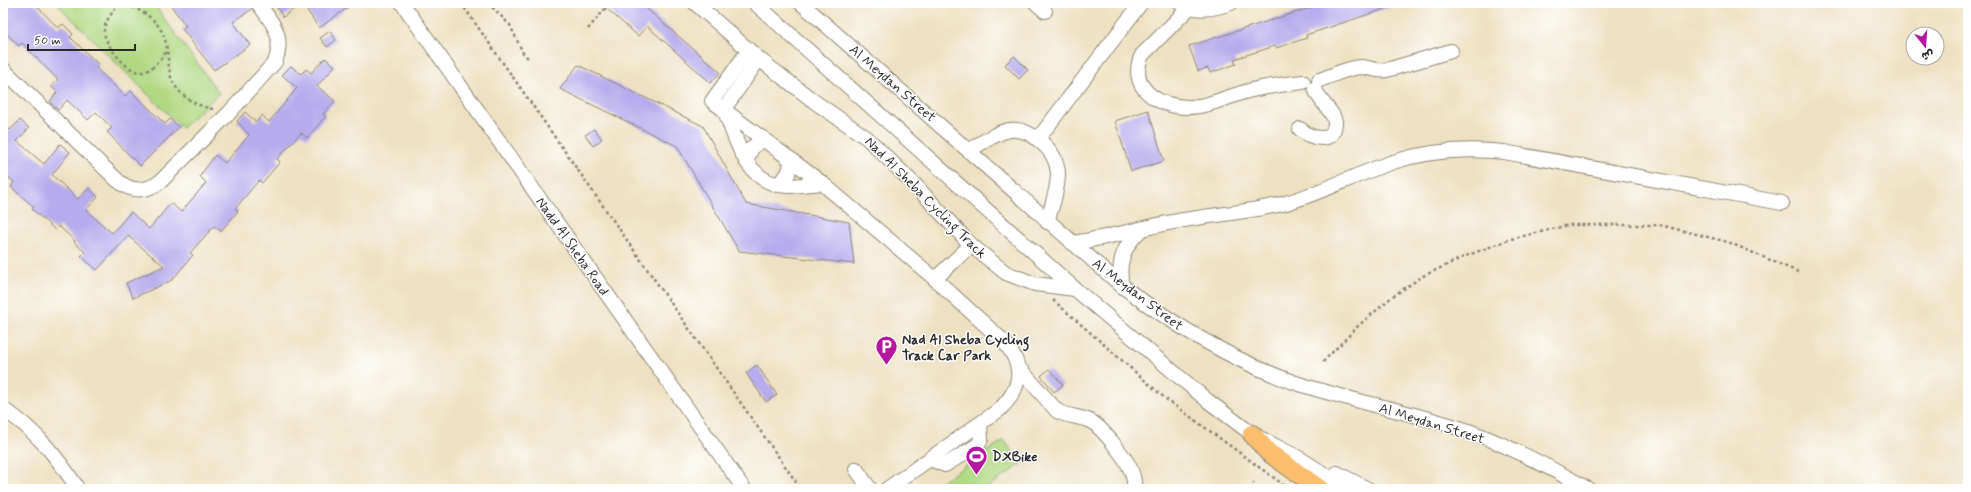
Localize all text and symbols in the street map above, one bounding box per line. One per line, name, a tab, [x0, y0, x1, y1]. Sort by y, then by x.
scale bar	[28, 26, 135, 52]
north arrow	[1905, 26, 1945, 66]
text: 50 m	[34, 33, 61, 49]
street label: Al Meydan Street	[845, 41, 940, 127]
text: ش	[1920, 46, 1935, 63]
street label: Nad Al Sheba Cycling Track	[859, 133, 990, 264]
street label: Nadd Al Sheba Road	[531, 194, 613, 299]
street label: Al Meydan Street	[1088, 255, 1187, 335]
place label: Nad Al Sheba Cycling Track Car Park	[902, 331, 1030, 365]
parking icon: Nad Al Sheba Cycling Track Car Park	[873, 334, 899, 367]
street label: Al Meydan Street	[1377, 399, 1487, 449]
sports icon: DXBike	[964, 443, 990, 476]
place label: DXBike	[992, 448, 1038, 466]

